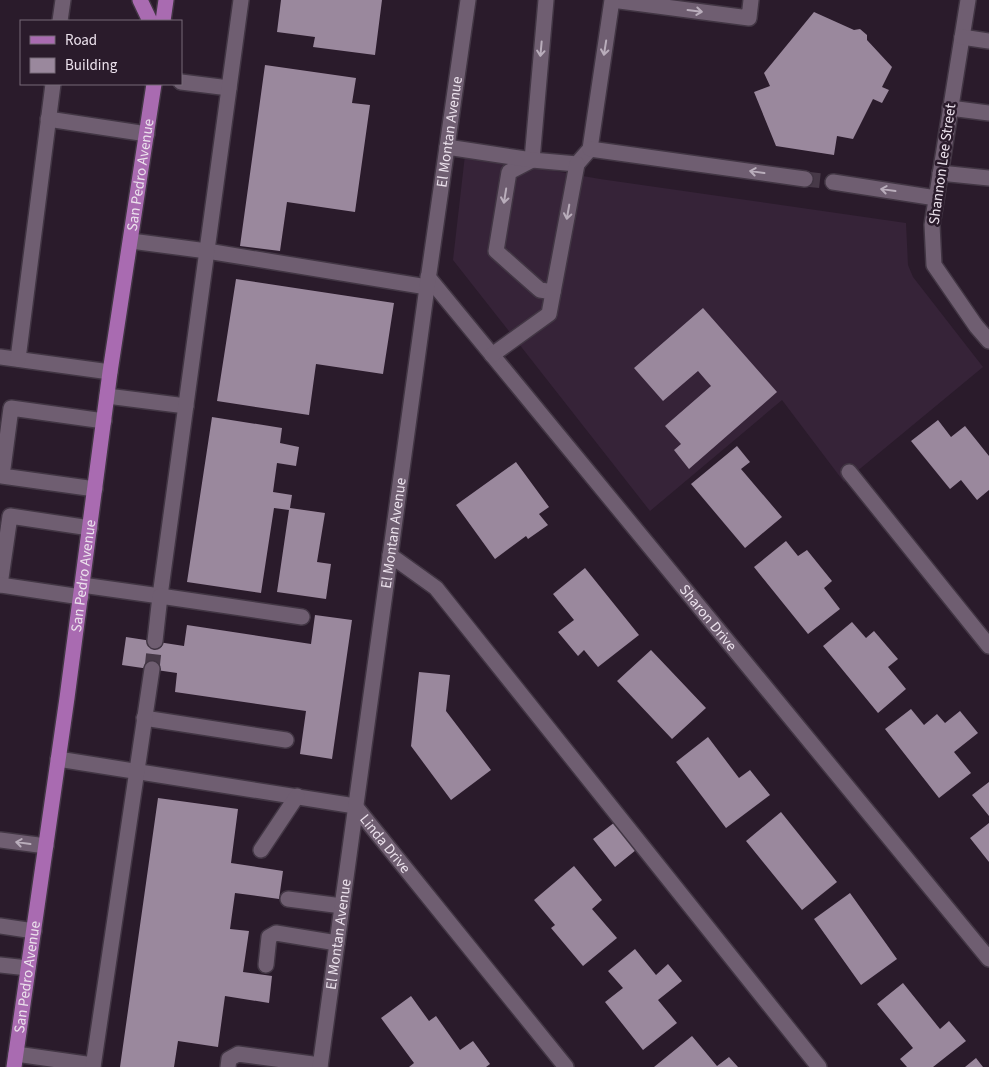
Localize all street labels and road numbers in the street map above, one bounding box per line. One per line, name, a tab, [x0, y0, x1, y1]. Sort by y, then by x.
street label: El Montan Avenue	[431, 75, 468, 189]
street label: Shannon Lee Street	[924, 102, 961, 226]
street label: San Pedro Avenue	[122, 117, 160, 233]
street label: El Montan Avenue	[376, 476, 412, 590]
street label: San Pedro Avenue	[66, 518, 101, 633]
street label: Sharon Drive	[674, 580, 742, 656]
street label: Linda Drive	[355, 810, 415, 878]
street label: El Montan Avenue	[321, 877, 357, 991]
street label: San Pedro Avenue	[9, 919, 46, 1035]

